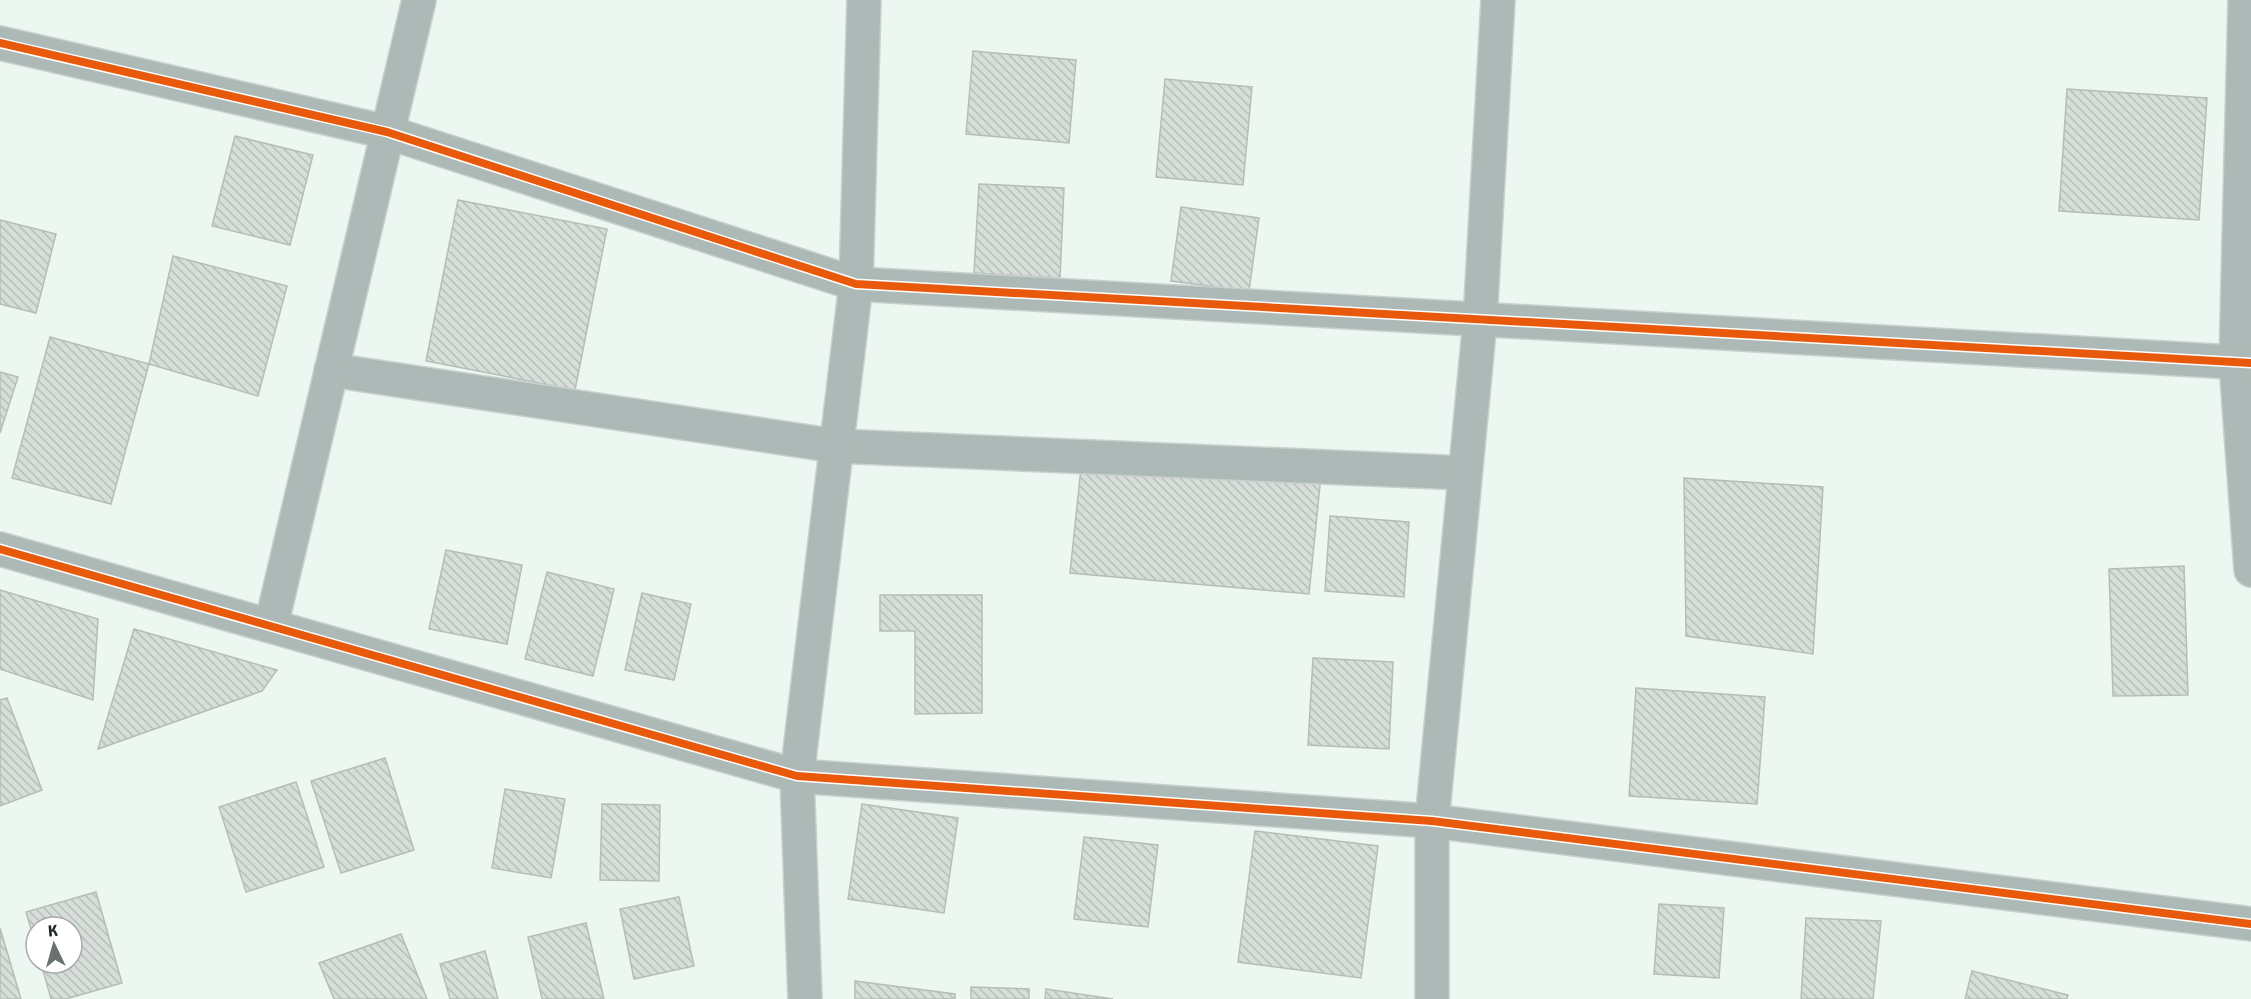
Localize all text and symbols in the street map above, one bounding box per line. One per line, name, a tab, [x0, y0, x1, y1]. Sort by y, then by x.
north arrow	[24, 915, 84, 975]
text: K	[47, 921, 59, 941]

